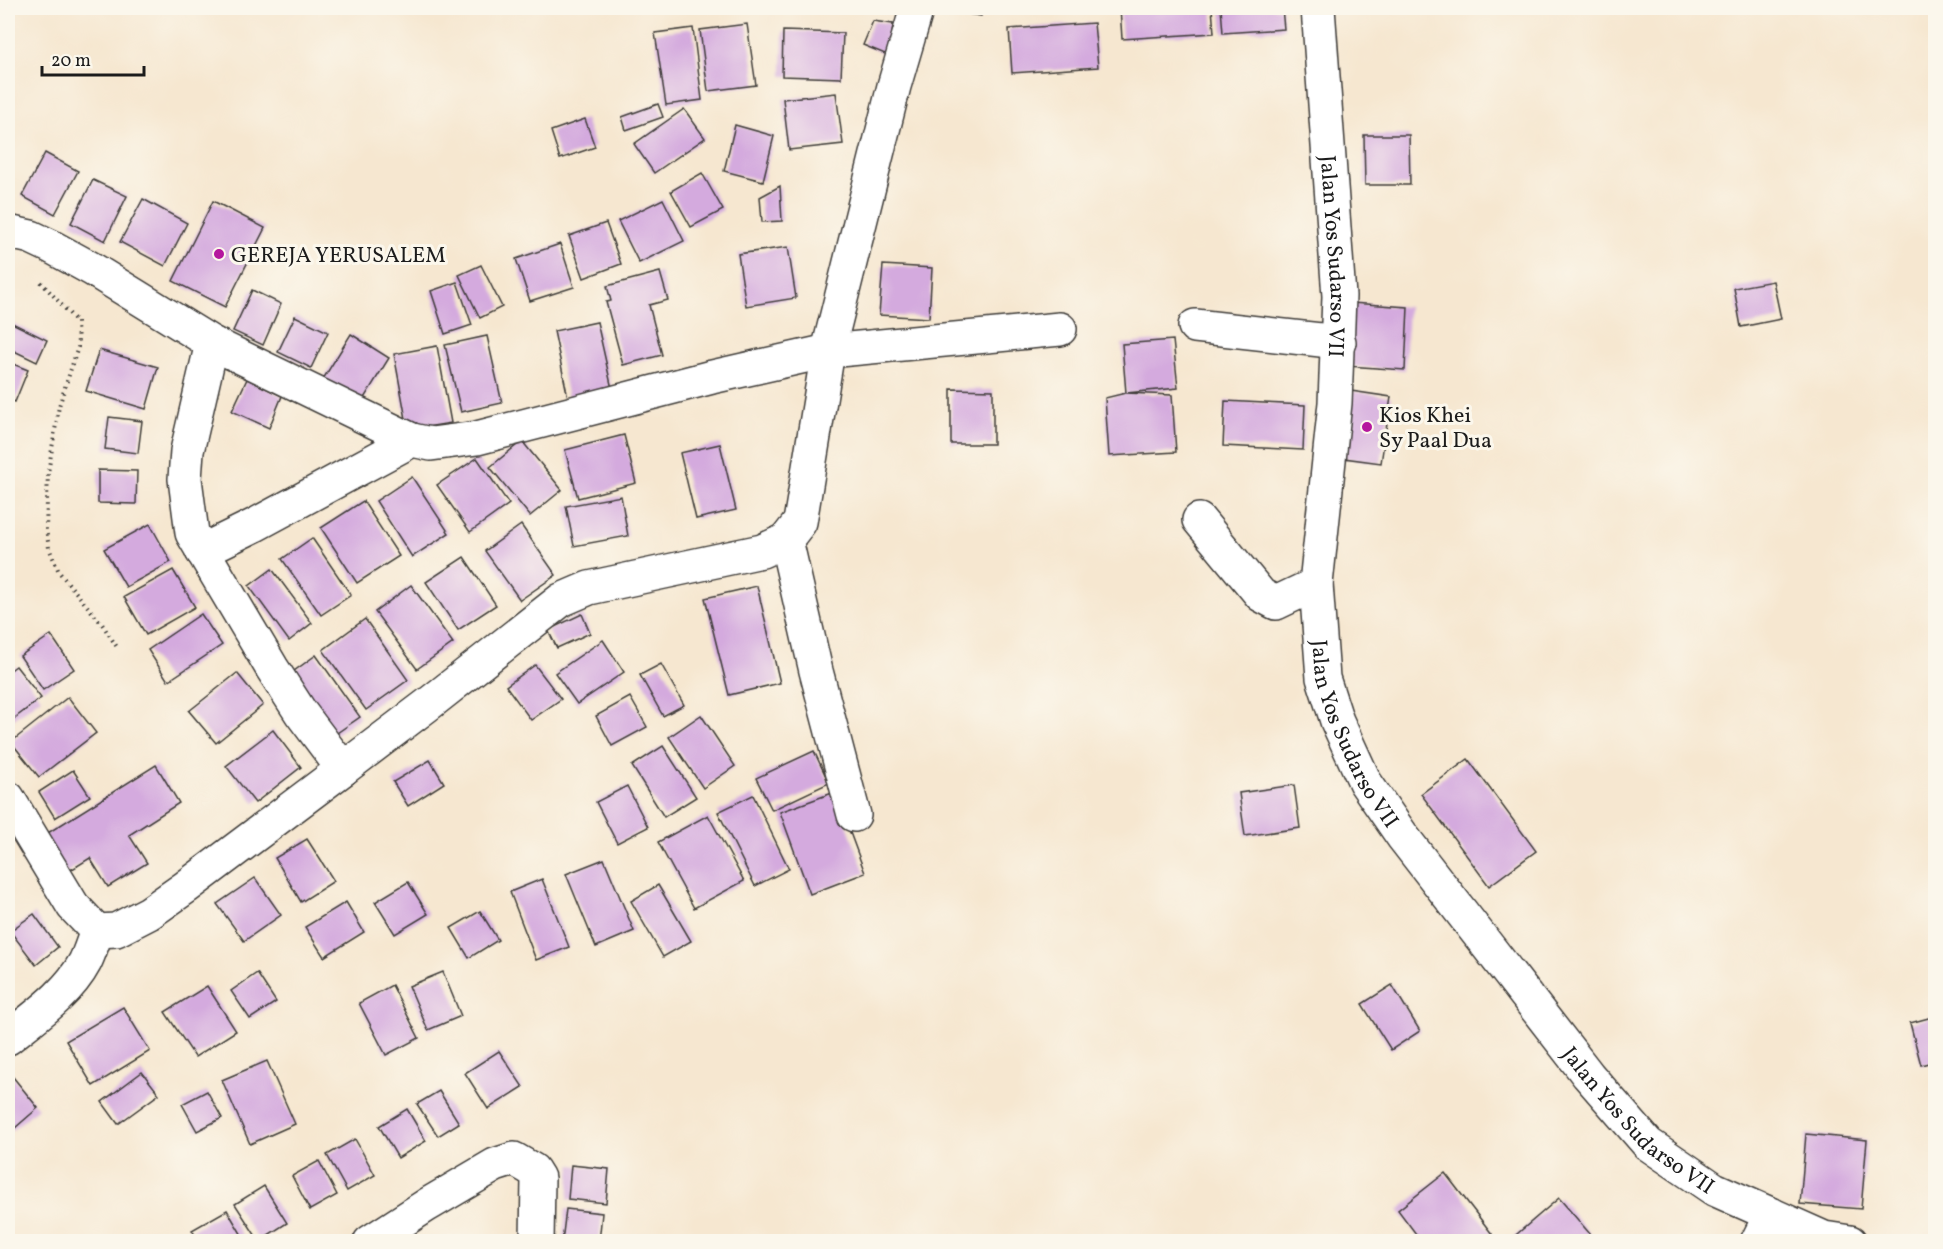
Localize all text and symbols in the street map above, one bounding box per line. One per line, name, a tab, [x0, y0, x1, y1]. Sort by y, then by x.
scale bar	[42, 39, 144, 77]
text: 20 m	[51, 49, 91, 74]
street label: Jalan Yos Sudarso VII	[1311, 154, 1352, 358]
place label: GEREJA YERUSALEM	[231, 241, 446, 272]
marker: GEREJA YERUSALEM	[212, 247, 226, 261]
place label: Kios Khei Sy Paal Dua	[1379, 401, 1492, 457]
marker: Kios Khei Sy Paal Dua	[1360, 420, 1374, 434]
street label: Jalan Yos Sudarso VII	[1302, 639, 1405, 835]
street label: Jalan Yos Sudarso VII	[1553, 1041, 1720, 1203]

